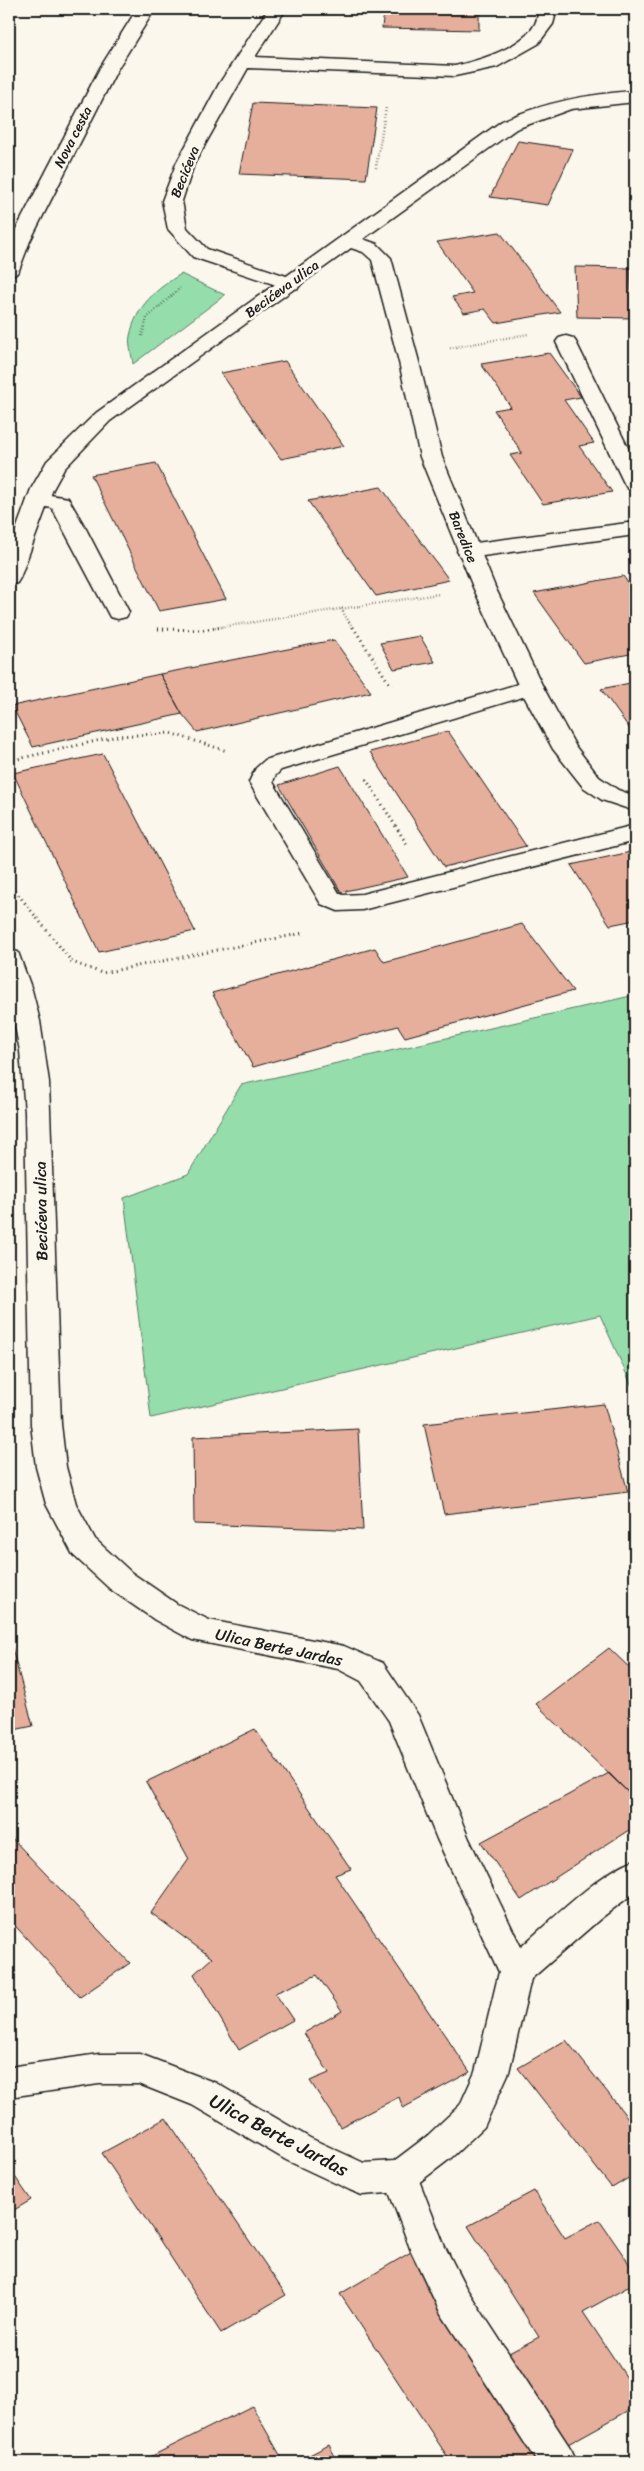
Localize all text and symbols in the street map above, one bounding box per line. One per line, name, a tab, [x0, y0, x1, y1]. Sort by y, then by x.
street label: Nova cesta	[47, 102, 99, 172]
street label: Becićeva	[163, 142, 207, 202]
street label: Becićeva ulica	[239, 253, 325, 325]
street label: Baredice	[441, 507, 485, 567]
street label: Becićeva ulica	[26, 1161, 56, 1261]
street label: Ulica Berte Jardas	[213, 1619, 346, 1675]
street label: Ulica Berte Jardas	[203, 2084, 355, 2186]

